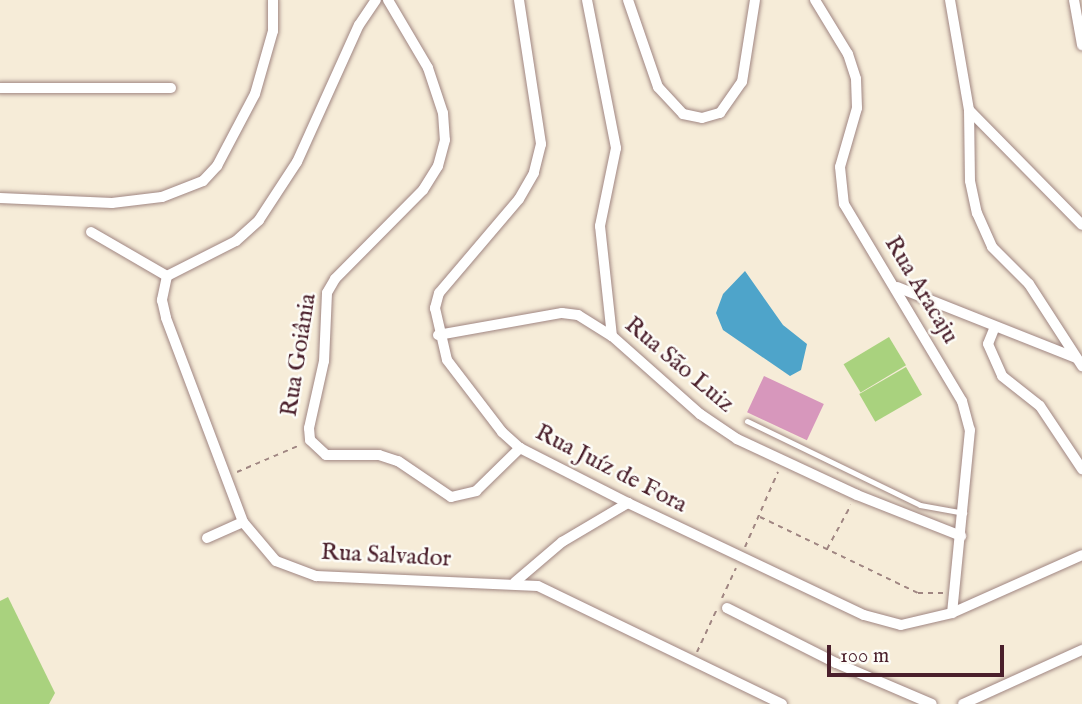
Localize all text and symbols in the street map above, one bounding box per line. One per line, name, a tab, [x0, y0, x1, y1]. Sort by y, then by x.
street label: Rua Aracaju	[878, 231, 964, 349]
street label: Rua Goiânia	[275, 291, 323, 419]
street label: Rua São Luiz	[618, 311, 740, 419]
street label: Rua Juíz de Fora	[530, 418, 692, 520]
street label: Rua Salvador	[320, 538, 452, 574]
scale bar	[830, 630, 1007, 674]
text: 100 m	[840, 643, 889, 670]

